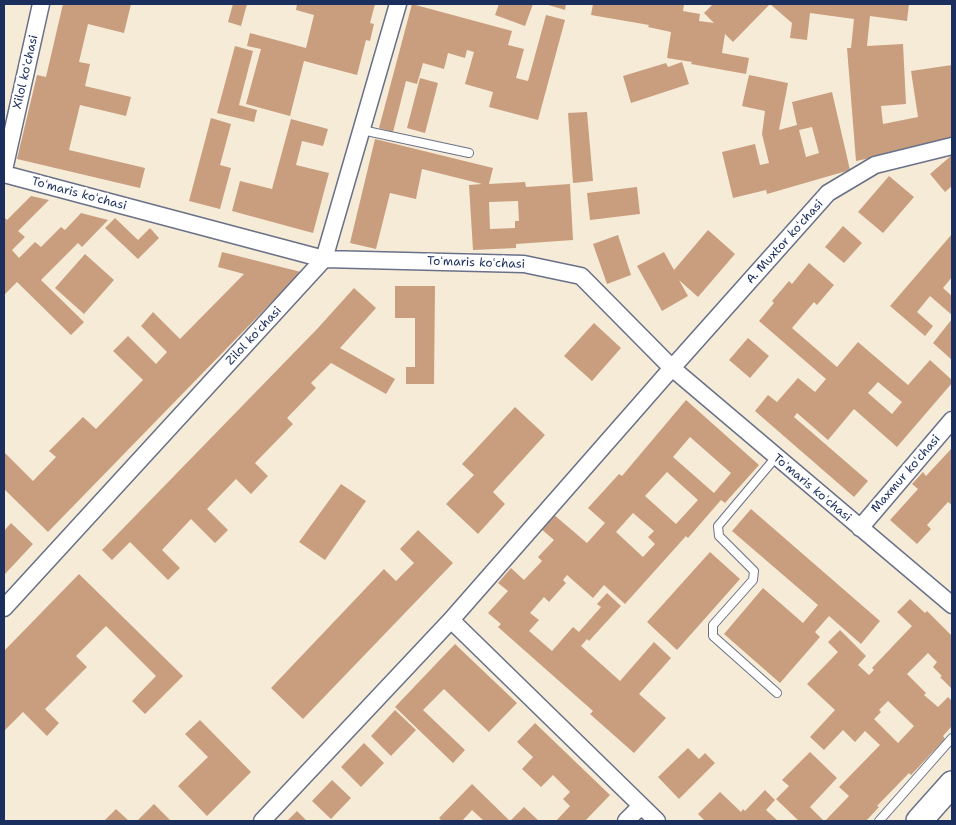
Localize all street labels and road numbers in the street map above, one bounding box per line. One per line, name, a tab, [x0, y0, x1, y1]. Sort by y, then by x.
street label: Xilol koʻchasi	[11, 34, 41, 110]
street label: Toʻmaris koʻchasi	[30, 174, 128, 214]
street label: A. Muxtor koʻchasi	[744, 197, 826, 287]
street label: Toʻmaris koʻchasi	[427, 254, 525, 272]
street label: Zilol koʻchasi	[223, 304, 285, 368]
street label: Maxmur koʻchasi	[868, 432, 944, 516]
street label: Toʻmaris koʻchasi	[770, 451, 854, 525]

